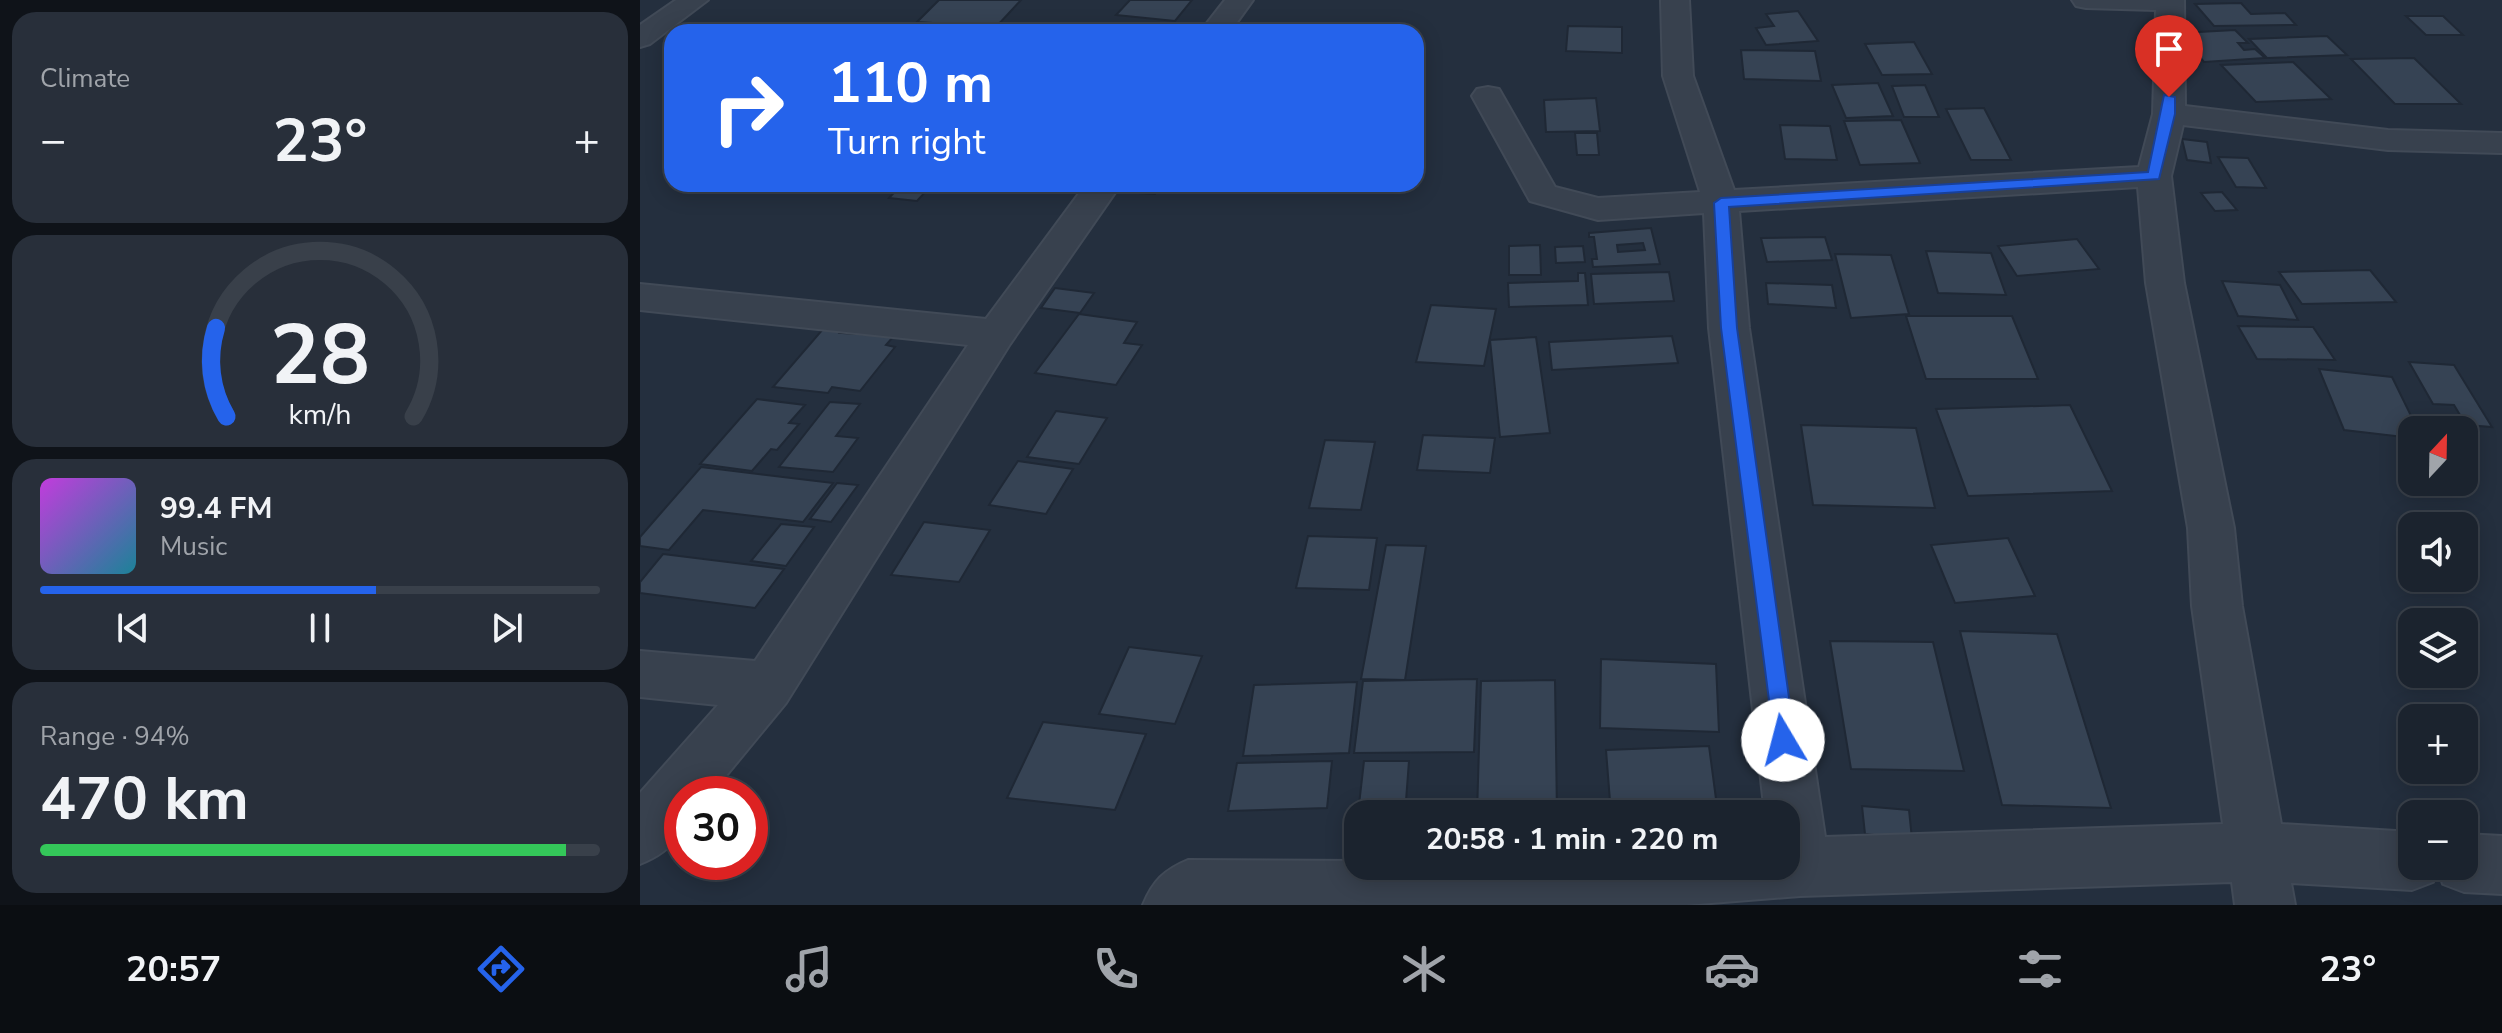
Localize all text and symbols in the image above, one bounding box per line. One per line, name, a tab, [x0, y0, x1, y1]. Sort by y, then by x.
pin	[2135, 15, 2203, 97]
icon: arrive	[2147, 27, 2191, 71]
text: 110 m	[828, 45, 993, 122]
icon: right	[696, 56, 800, 160]
text: Climate	[40, 61, 130, 96]
text: 23°	[273, 100, 367, 182]
text: −	[40, 111, 66, 171]
text: +	[574, 111, 600, 171]
text: Turn right	[828, 118, 985, 167]
text: 28	[270, 298, 370, 411]
text: km/h	[289, 395, 351, 434]
north arrow	[2398, 416, 2478, 496]
map controls	[2398, 416, 2478, 880]
text: 99.4 FM	[160, 488, 272, 529]
button: sound	[2398, 512, 2478, 592]
text: Music	[160, 529, 227, 564]
icon: previous	[111, 606, 155, 650]
icon: pause	[298, 606, 342, 650]
icon: next	[485, 606, 529, 650]
button: layers	[2398, 608, 2478, 688]
position arrow	[1741, 698, 1825, 782]
button: +	[2398, 704, 2478, 784]
text: Range · 94%	[40, 719, 190, 754]
text: 470 km	[40, 758, 249, 840]
speed limit sign: 30	[664, 776, 768, 880]
button: −	[2398, 800, 2478, 880]
text: 20:58 · 1 min · 220 m	[1426, 819, 1718, 860]
icon: directions	[473, 941, 529, 997]
icon: music	[781, 941, 837, 997]
icon: phone	[1088, 941, 1144, 997]
icon: climate	[1396, 941, 1452, 997]
icon: car	[1704, 941, 1760, 997]
icon: filters	[2012, 941, 2068, 997]
text: 20:57	[126, 945, 221, 994]
text: 23°	[2319, 945, 2376, 994]

